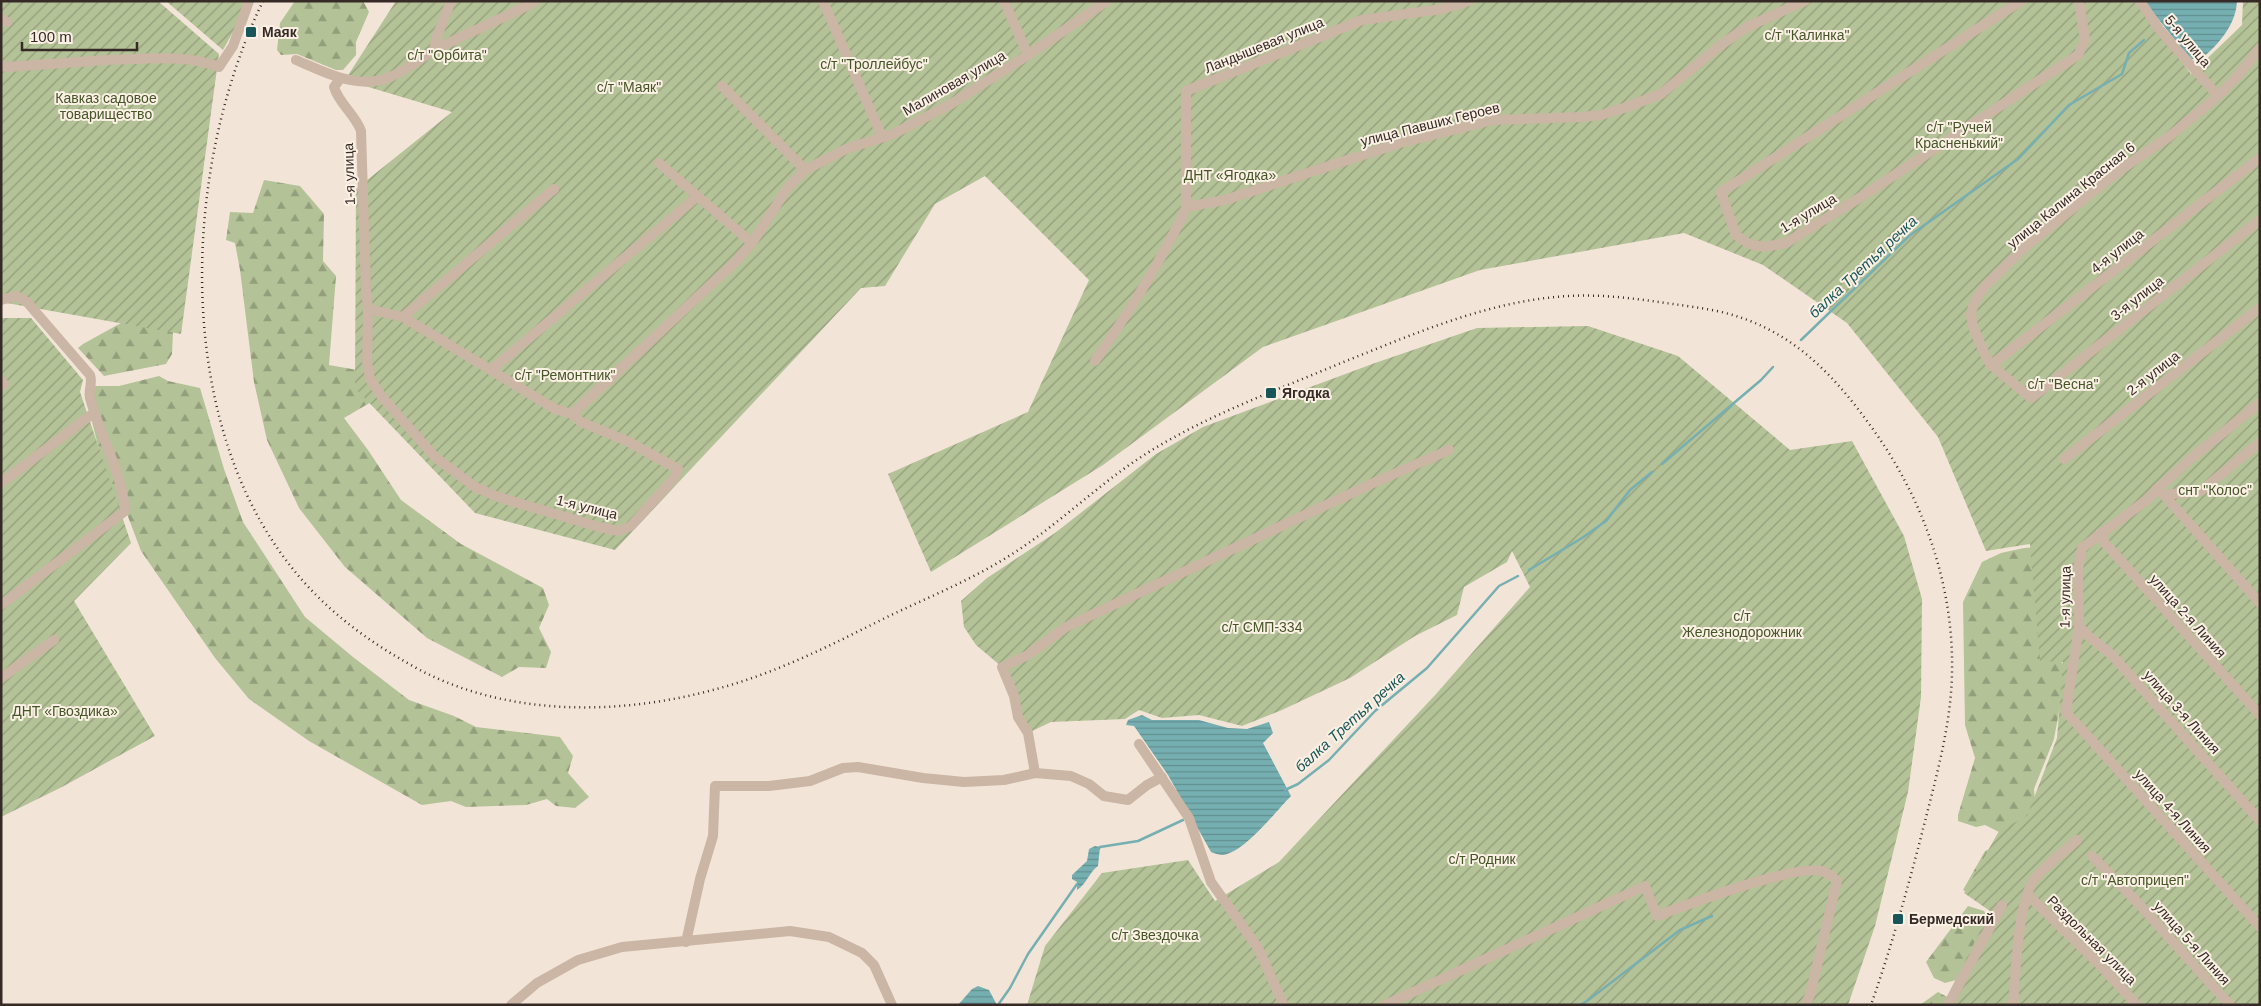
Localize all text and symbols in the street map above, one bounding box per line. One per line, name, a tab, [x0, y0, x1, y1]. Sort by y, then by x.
street label: 5-я улица	[2162, 12, 2214, 70]
street label: Ландышевая улица	[1202, 14, 1326, 76]
scale bar	[22, 20, 138, 52]
place label: Маяк	[262, 24, 298, 40]
marker: Маяк	[244, 25, 258, 39]
park label: с/т "Калинка"	[1764, 27, 1850, 43]
text: 100 m	[30, 28, 72, 45]
park label: с/т "Орбита"	[407, 47, 487, 63]
street label: Малиновая улица	[900, 47, 1008, 119]
park label: с/т "Троллейбус"	[820, 56, 928, 72]
park label: с/т "Маяк"	[597, 79, 661, 95]
park label: Кавказ садовое товарищество	[55, 90, 157, 122]
street label: улица Павших Героев	[1359, 99, 1501, 149]
park label: с/т "Ручей Красненький"	[1915, 119, 2003, 151]
street label: улица Калина Красная 6	[2004, 139, 2138, 251]
street label: 1-я улица	[340, 142, 358, 205]
park label: ДНТ «Ягодка»	[1184, 167, 1276, 183]
street label: 1-я улица	[1777, 190, 1839, 236]
water label: балка Третья речка	[1805, 212, 1920, 321]
street label: 4-я улица	[2087, 225, 2147, 277]
street label: 3-я улица	[2107, 272, 2167, 324]
street label: 2-я улица	[2123, 347, 2183, 399]
park label: с/т "Ремонтник"	[515, 367, 615, 383]
park label: с/т "Весна"	[2028, 376, 2098, 392]
place label: Ягодка	[1282, 385, 1330, 401]
marker: Ягодка	[1264, 386, 1278, 400]
park label: снт "Колос"	[2178, 482, 2252, 498]
street label: 1-я улица	[555, 492, 619, 522]
street label: 1-я улица	[2056, 565, 2074, 628]
street label: улица 2-я Линия	[2146, 571, 2230, 661]
park label: с/т Железнодорожник	[1682, 608, 1803, 640]
park label: с/т СМП-334	[1222, 619, 1303, 635]
street label: улица 3-я Линия	[2140, 667, 2224, 757]
water label: балка Третья речка	[1291, 668, 1408, 775]
park label: ДНТ «Гвоздика»	[12, 703, 118, 719]
street label: улица 4-я Линия	[2131, 766, 2215, 856]
park label: с/т Родник	[1448, 851, 1516, 867]
park label: с/т "Автоприцеп"	[2081, 872, 2189, 888]
street label: Раздольная улица	[2044, 892, 2140, 988]
street label: улица 5-я Линия	[2150, 898, 2234, 988]
place label: Бермедский	[1909, 911, 1994, 927]
marker: Бермедский	[1891, 912, 1905, 926]
park label: с/т Звездочка	[1111, 927, 1199, 943]

